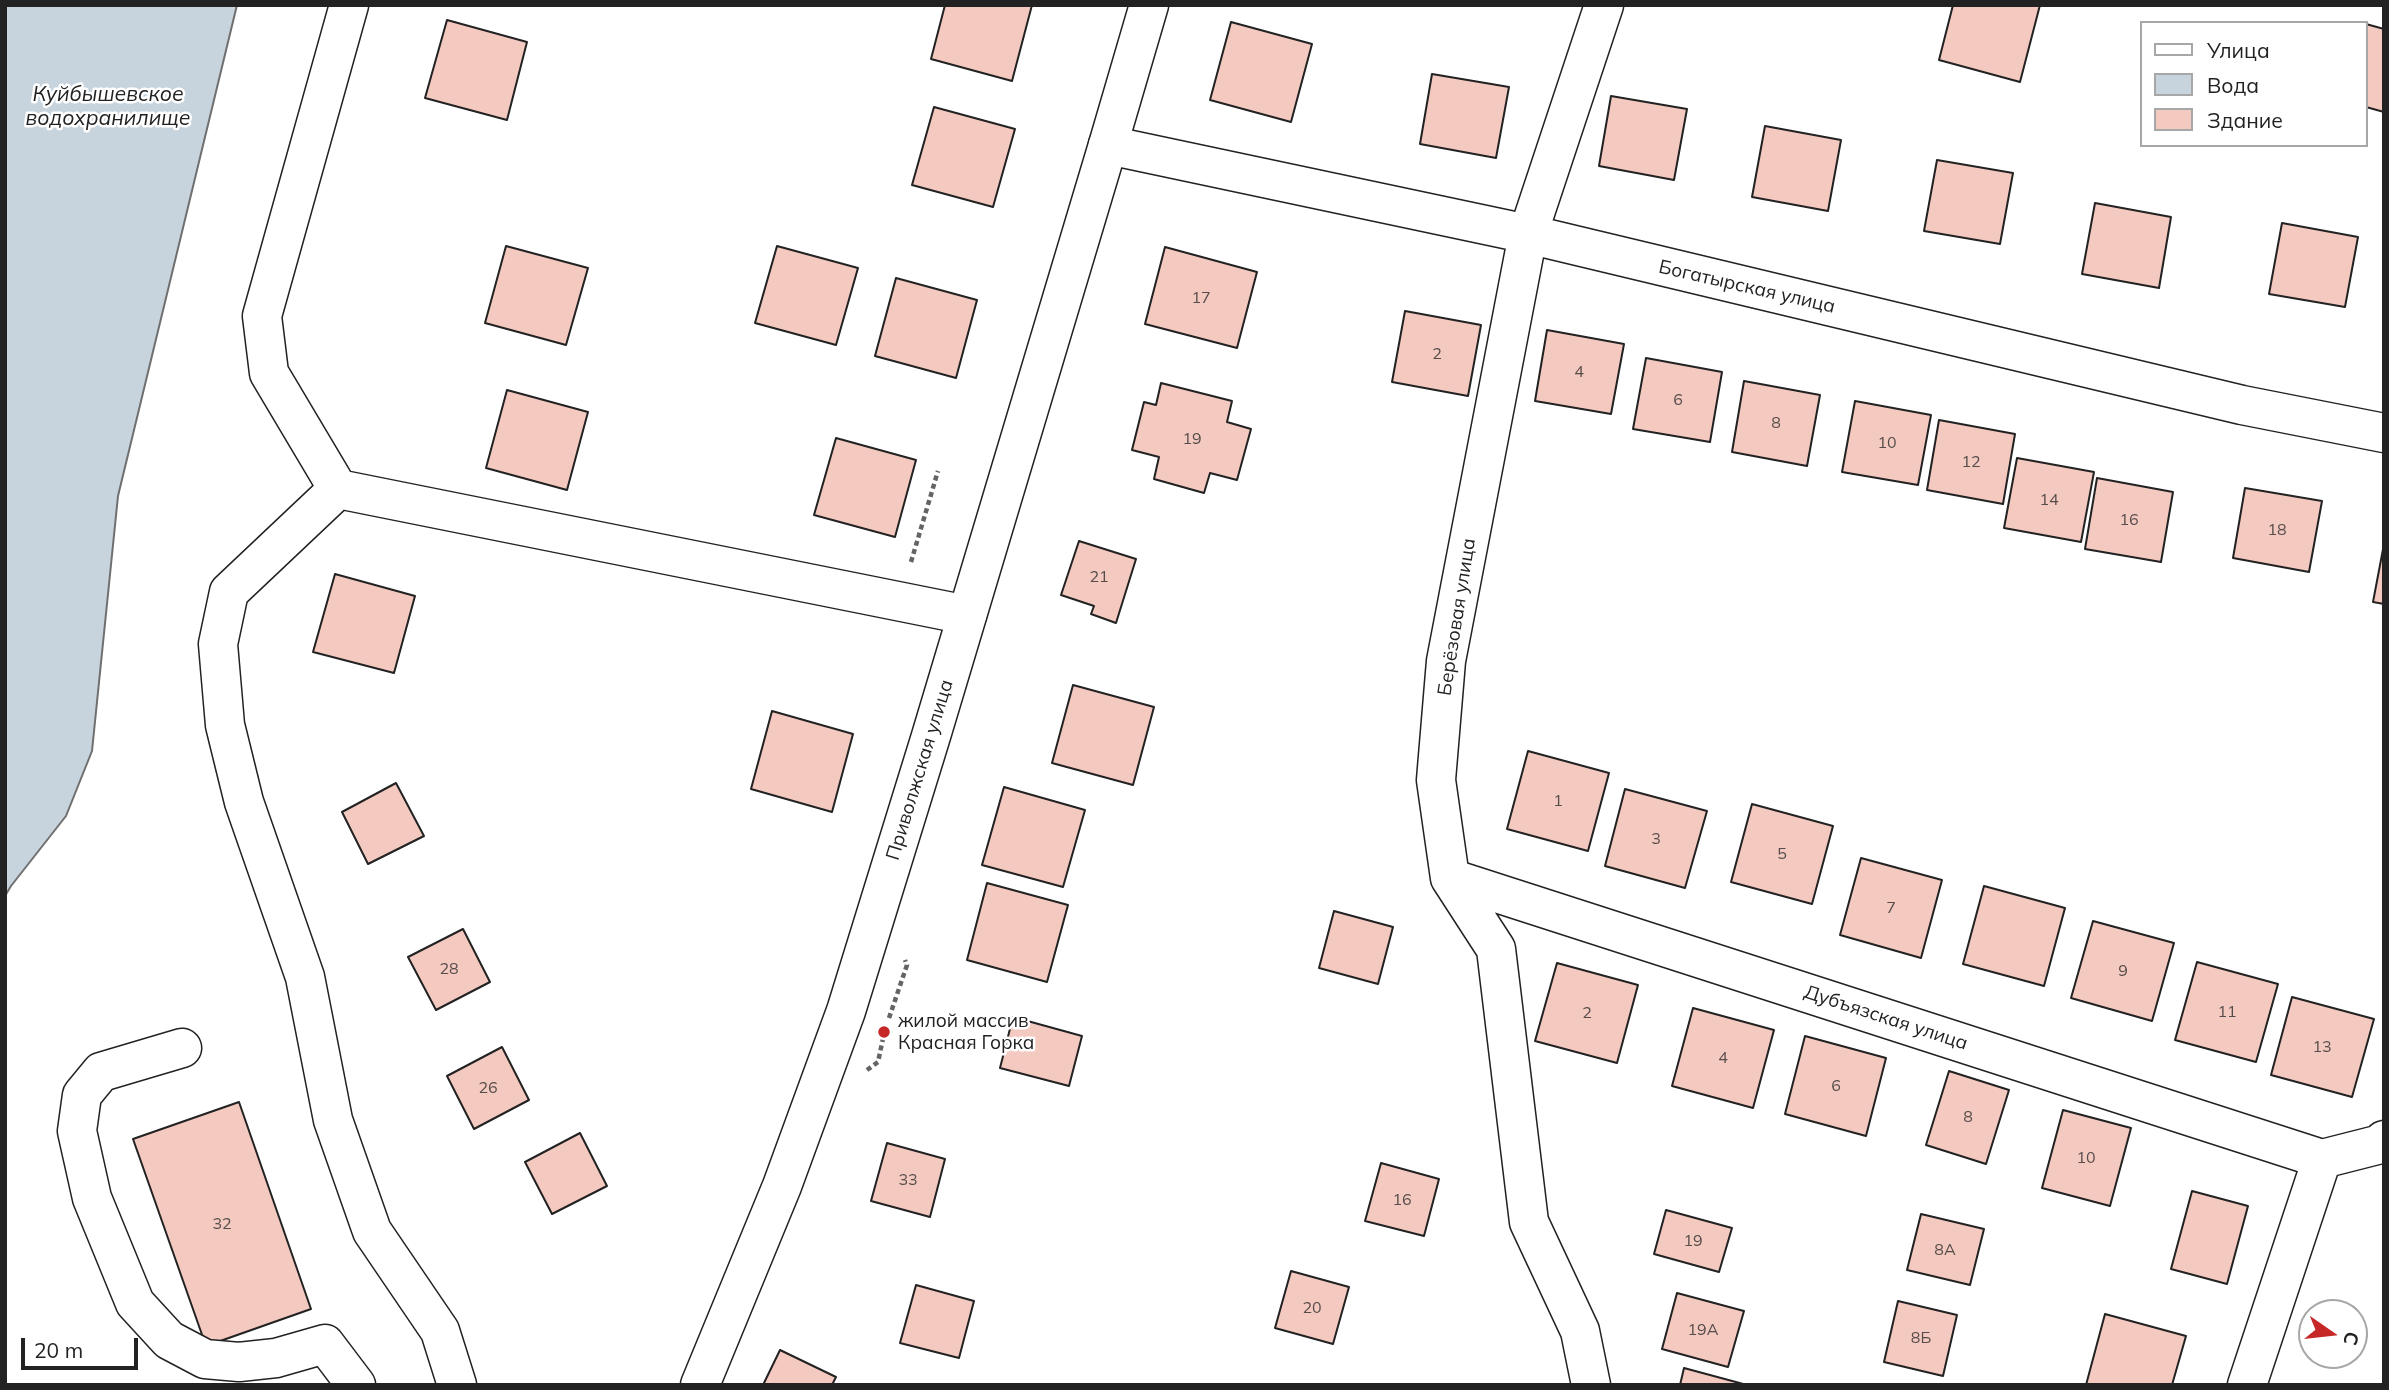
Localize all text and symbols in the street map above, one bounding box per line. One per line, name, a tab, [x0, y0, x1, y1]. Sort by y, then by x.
legend	[2140, 21, 2368, 147]
text: Улица	[2207, 37, 2270, 63]
text: Вода	[2207, 72, 2259, 98]
water label: Куйбышевское водохранилище	[26, 82, 190, 132]
text: Здание	[2207, 107, 2283, 133]
street label: Богатырская улица	[1657, 256, 1837, 318]
house number: 17	[1191, 288, 1211, 308]
house number: 2	[1432, 344, 1442, 364]
house number: 4	[1574, 362, 1584, 382]
house number: 6	[1673, 390, 1683, 410]
house number: 8	[1771, 413, 1781, 433]
house number: 19	[1182, 429, 1202, 449]
house number: 10	[1877, 433, 1897, 453]
house number: 12	[1961, 452, 1981, 472]
house number: 14	[2039, 490, 2059, 510]
house number: 16	[2119, 510, 2139, 530]
house number: 18	[2267, 520, 2287, 540]
street label: Берёзовая улица	[1433, 537, 1481, 697]
house number: 21	[1089, 567, 1109, 587]
street label: Приволжская улица	[882, 677, 958, 863]
house number: 1	[1553, 791, 1563, 811]
house number: 3	[1651, 829, 1661, 849]
house number: 5	[1777, 844, 1787, 864]
house number: 7	[1886, 898, 1896, 918]
house number: 28	[439, 959, 459, 979]
house number: 9	[2118, 961, 2128, 981]
street label: Дубъязская улица	[1801, 981, 1971, 1055]
house number: 11	[2217, 1002, 2237, 1022]
house number: 2	[1582, 1003, 1592, 1023]
place label: жилой массив Красная Горка	[898, 1010, 1034, 1054]
marker: жилой массив Красная Горка	[876, 1024, 892, 1040]
house number: 13	[2312, 1037, 2332, 1057]
house number: 4	[1718, 1048, 1728, 1068]
house number: 6	[1831, 1076, 1841, 1096]
house number: 26	[478, 1078, 498, 1098]
house number: 8	[1963, 1107, 1973, 1127]
house number: 10	[2076, 1148, 2096, 1168]
house number: 33	[898, 1170, 918, 1190]
house number: 16	[1392, 1190, 1412, 1210]
house number: 32	[212, 1214, 232, 1234]
house number: 19	[1683, 1231, 1703, 1251]
house number: 8А	[1934, 1240, 1956, 1260]
house number: 20	[1302, 1298, 1322, 1318]
north arrow	[2298, 1299, 2368, 1369]
house number: 19А	[1688, 1320, 1718, 1340]
scale bar	[24, 1324, 142, 1368]
house number: 8Б	[1911, 1328, 1931, 1348]
text: С	[2338, 1329, 2365, 1348]
text: 20 m	[34, 1337, 83, 1363]

